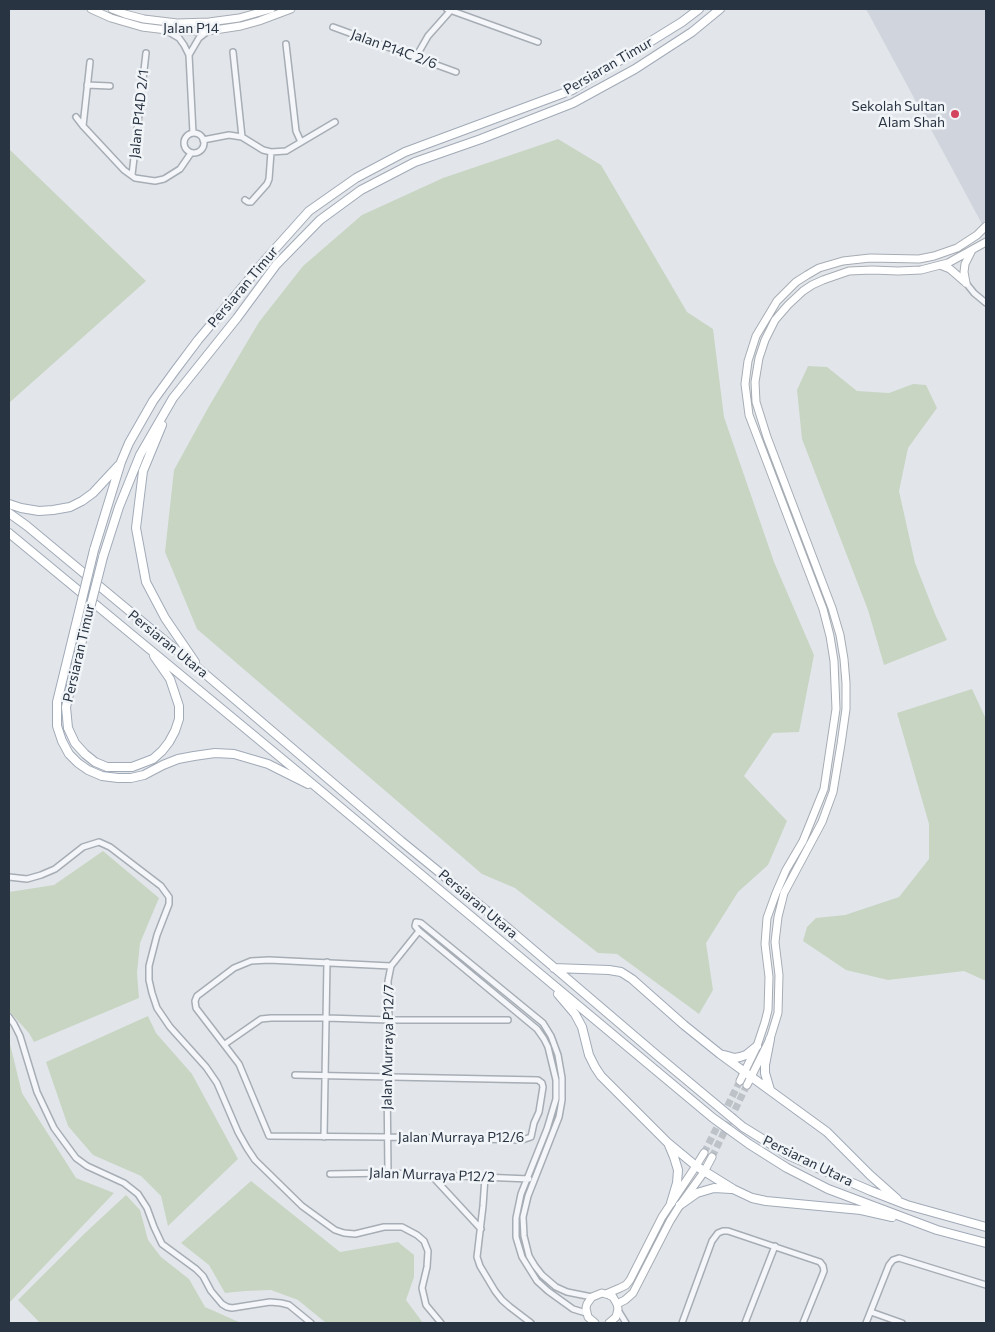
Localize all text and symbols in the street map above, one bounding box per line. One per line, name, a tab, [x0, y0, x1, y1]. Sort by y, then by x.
street label: Jalan P14	[163, 20, 219, 36]
street label: Jalan P14C 2/6	[349, 26, 439, 72]
street label: Persiaran Timur	[560, 34, 656, 98]
street label: Jalan P14D 2/1	[126, 69, 152, 159]
place label: Sekolah Sultan Alam Shah	[852, 98, 945, 130]
marker: Sekolah Sultan Alam Shah	[949, 108, 961, 120]
street label: Persiaran Timur	[204, 243, 282, 331]
street label: Persiaran Timur	[60, 602, 98, 704]
street label: Persiaran Utara	[125, 607, 211, 681]
street label: Persiaran Utara	[435, 866, 521, 942]
street label: Jalan Murraya P12/7	[379, 984, 397, 1110]
street label: Jalan Murraya P12/6	[398, 1129, 524, 1145]
street label: Persiaran Utara	[760, 1132, 856, 1190]
street label: Jalan Murraya P12/2	[369, 1164, 495, 1186]

